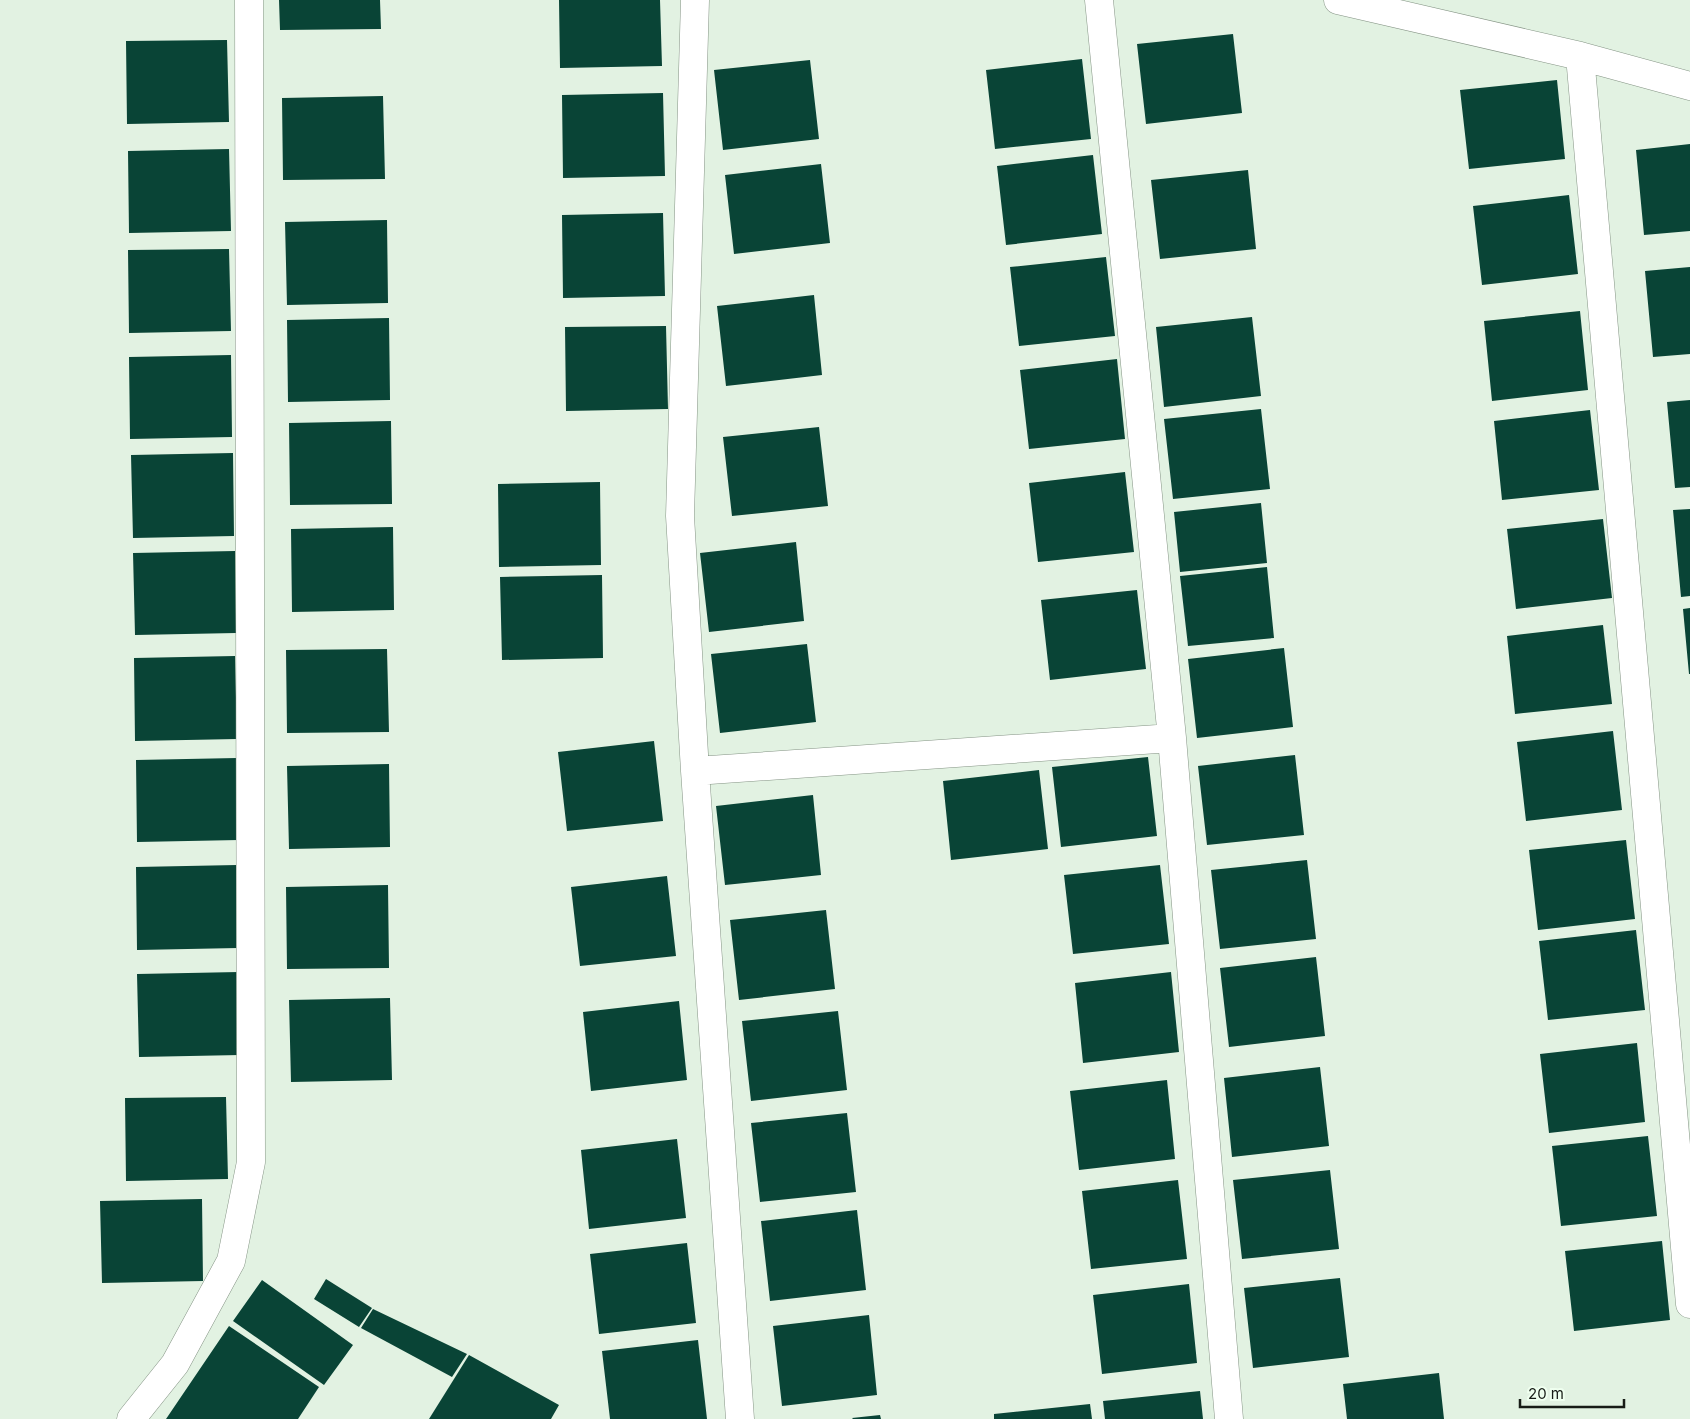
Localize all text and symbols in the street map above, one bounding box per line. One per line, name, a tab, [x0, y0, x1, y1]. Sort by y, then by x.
scale bar	[1520, 1376, 1624, 1408]
text: 20 m	[1528, 1384, 1564, 1403]

